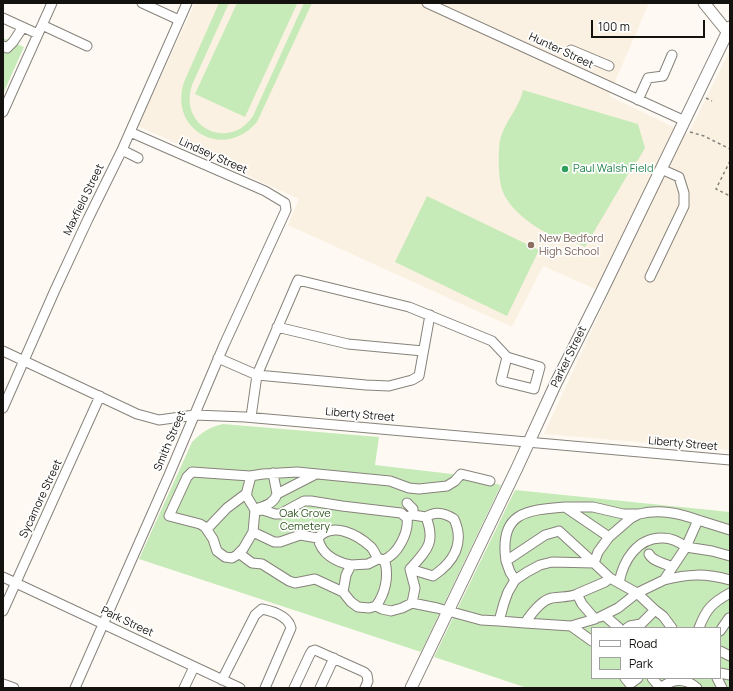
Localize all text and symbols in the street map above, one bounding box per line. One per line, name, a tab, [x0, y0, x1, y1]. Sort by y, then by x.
scale bar	[593, 12, 707, 38]
text: 100 m	[598, 18, 630, 35]
street label: Hunter Street	[527, 30, 595, 72]
street label: Lindsey Street	[177, 135, 249, 177]
street label: Maxfield Street	[61, 162, 107, 238]
place label: Paul Walsh Field	[573, 162, 653, 176]
marker: Paul Walsh Field	[560, 164, 570, 174]
place label: New Bedford High School	[539, 232, 604, 258]
marker: New Bedford High School	[526, 240, 536, 250]
street label: Parker Street	[548, 324, 590, 390]
street label: Liberty Street	[325, 405, 395, 425]
street label: Smith Street	[151, 409, 189, 473]
street label: Liberty Street	[648, 434, 718, 454]
street label: Sycamore Street	[17, 458, 65, 540]
park label: Oak Grove Cemetery	[279, 507, 331, 533]
street label: Park Street	[99, 604, 155, 640]
legend	[591, 627, 721, 679]
text: Road	[629, 635, 657, 652]
text: Park	[629, 655, 653, 672]

